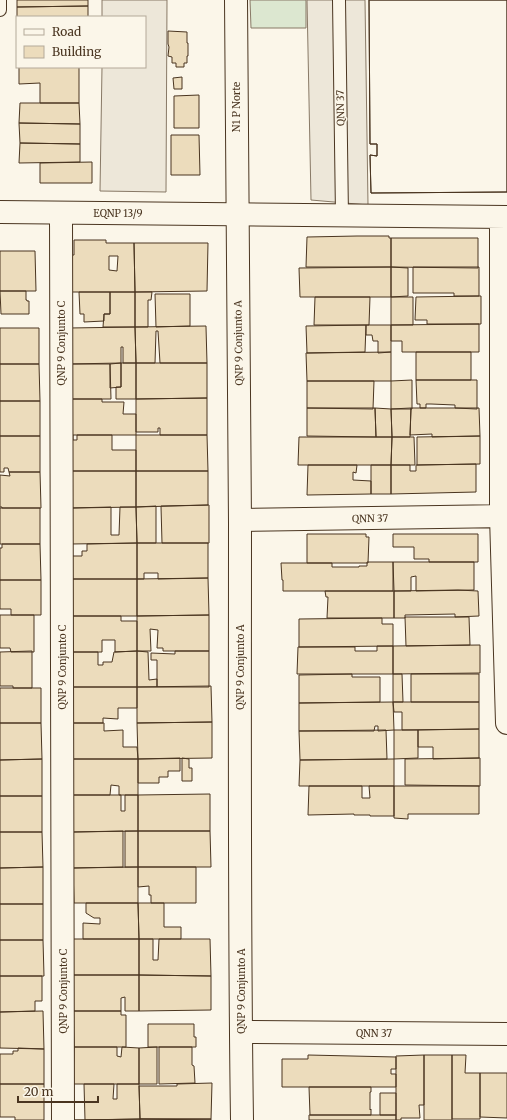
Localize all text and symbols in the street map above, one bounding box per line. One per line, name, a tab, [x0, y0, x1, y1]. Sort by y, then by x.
legend	[16, 16, 146, 68]
text: Road	[52, 24, 81, 39]
text: Building	[52, 44, 102, 59]
street label: N1 P Norte	[230, 82, 243, 132]
street label: QNN 37	[334, 90, 347, 126]
street label: EQNP 13/9	[93, 207, 143, 220]
street label: QNP 9 Conjunto A	[231, 299, 246, 386]
street label: QNP 9 Conjunto C	[55, 300, 68, 385]
street label: QNN 37	[352, 512, 388, 525]
street label: QNP 9 Conjunto A	[234, 623, 247, 710]
street label: QNP 9 Conjunto C	[56, 624, 69, 709]
street label: QNP 9 Conjunto A	[235, 947, 248, 1034]
street label: QNP 9 Conjunto C	[57, 948, 70, 1033]
street label: QNN 37	[356, 1027, 392, 1040]
scale bar	[18, 1078, 98, 1104]
text: 20 m	[24, 1084, 53, 1099]

